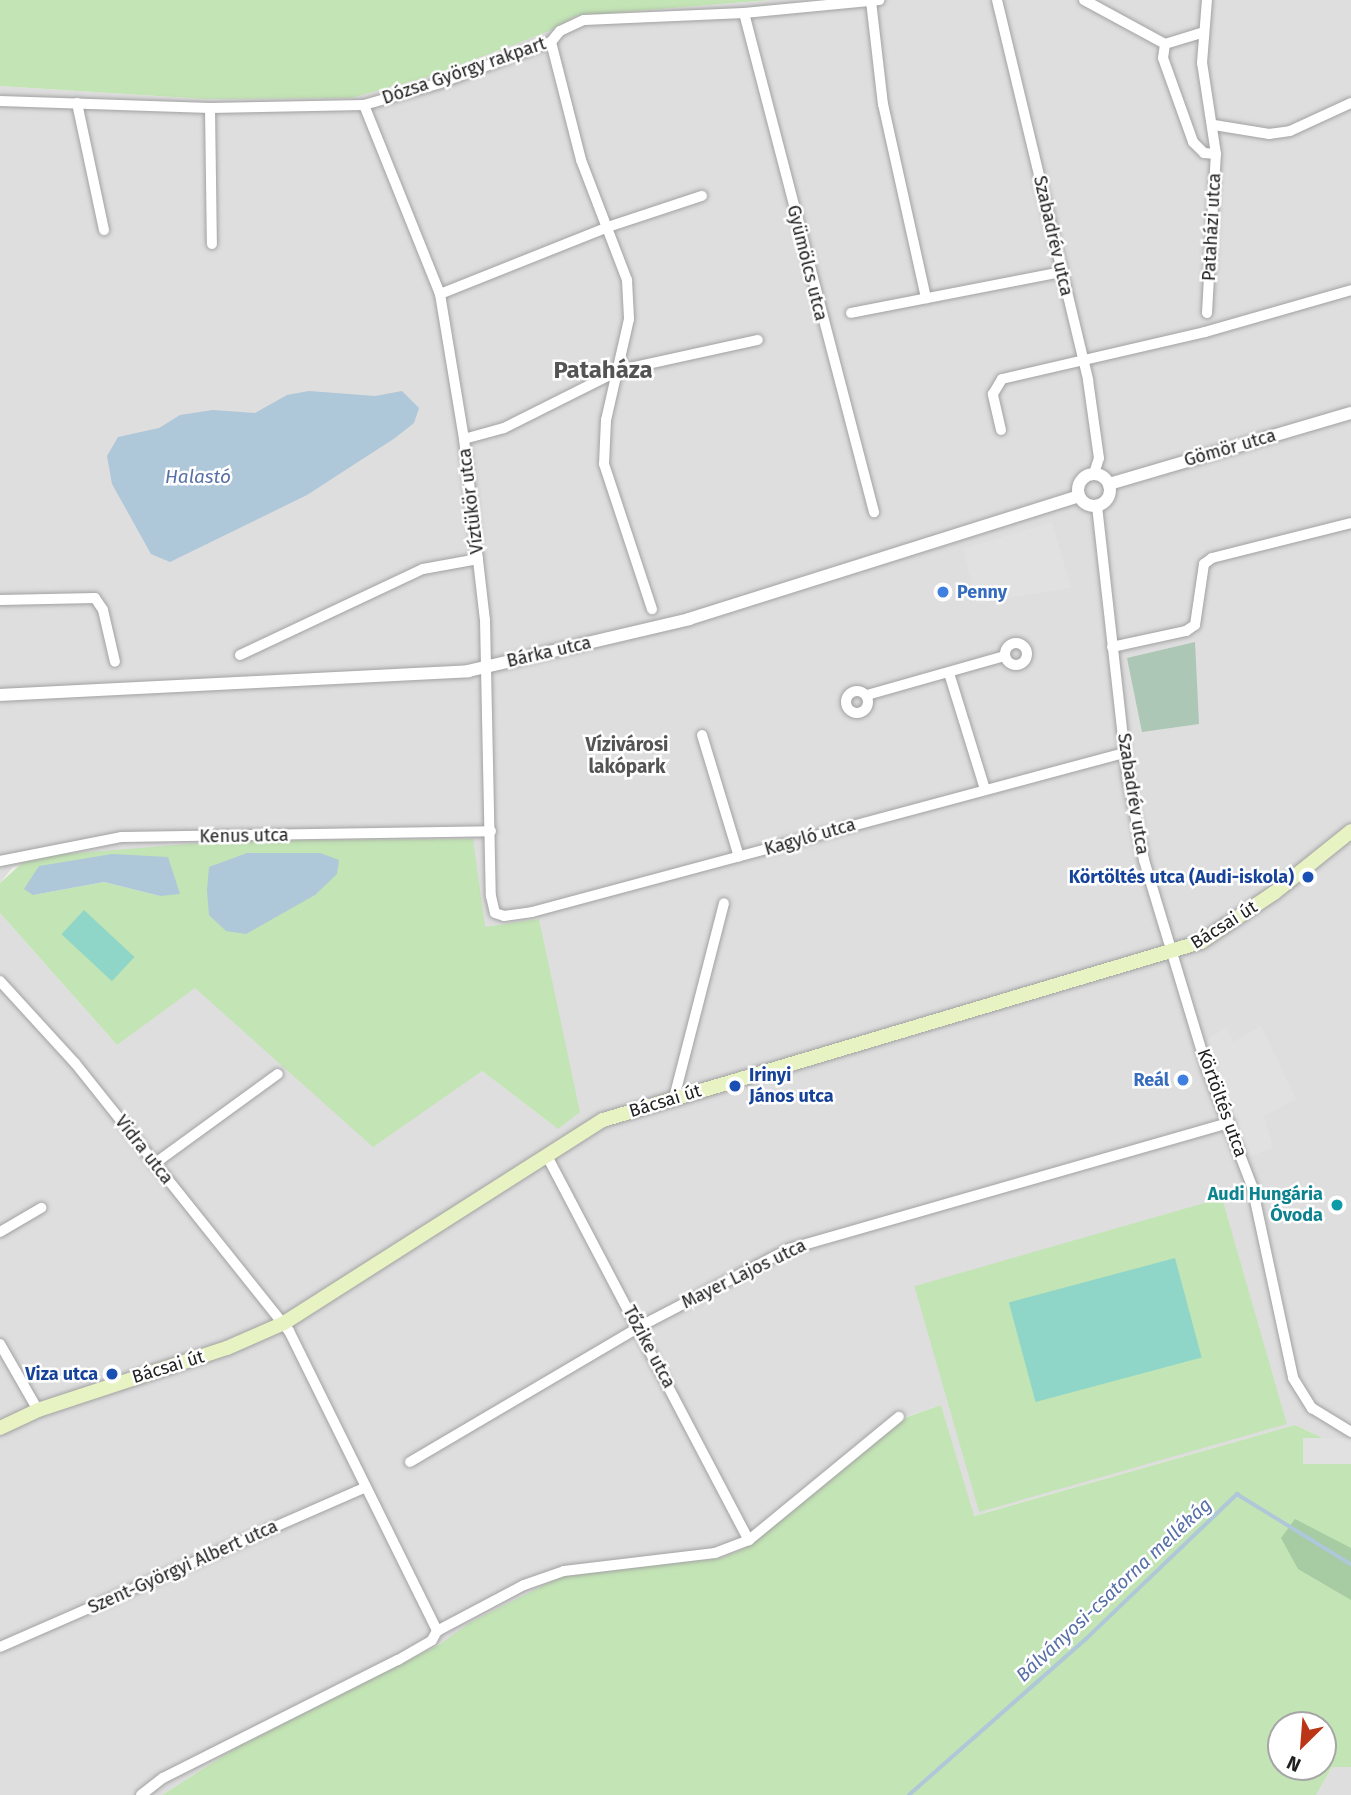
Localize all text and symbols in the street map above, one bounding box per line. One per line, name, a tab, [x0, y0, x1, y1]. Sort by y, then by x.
street label: Dózsa György rakpart	[379, 33, 549, 109]
street label: Pataházi utca	[1198, 172, 1226, 282]
street label: Szabadrév utca	[1029, 174, 1077, 298]
street label: Gyümölcs utca	[782, 203, 832, 323]
district label: Pataháza	[553, 357, 653, 385]
street label: Gömör utca	[1182, 425, 1278, 471]
street label: Víztükör utca	[454, 447, 488, 555]
water label: Halastó	[165, 466, 231, 488]
place label: Penny	[957, 581, 1007, 603]
marker: Penny	[935, 584, 951, 600]
street label: Bárka utca	[505, 632, 593, 672]
street label: Szabadrév utca	[1113, 732, 1153, 856]
district label: Vízivárosi lakópark	[586, 734, 668, 778]
street label: Kagyló utca	[762, 814, 858, 860]
street label: Kenus utca	[199, 824, 289, 848]
place label: Körtöltés utca (Audi-iskola)	[1069, 866, 1294, 888]
marker: Körtöltés utca (Audi-iskola)	[1300, 869, 1316, 885]
street label: Bácsai út	[1187, 896, 1261, 954]
street label: Körtöltés utca	[1192, 1046, 1252, 1160]
place label: Irinyi János utca	[749, 1065, 834, 1108]
place label: Reál	[1133, 1069, 1169, 1091]
marker: Reál	[1175, 1072, 1191, 1088]
marker: Irinyi János utca	[727, 1078, 743, 1094]
street label: Bácsai út	[626, 1080, 704, 1122]
street label: Vidra utca	[110, 1111, 178, 1189]
place label: Audi Hungária Óvoda	[1208, 1184, 1323, 1226]
marker: Audi Hungária Óvoda	[1329, 1197, 1345, 1213]
street label: Mayer Lajos utca	[678, 1235, 810, 1313]
street label: Tőzike utca	[618, 1302, 680, 1392]
street label: Bácsai út	[129, 1346, 207, 1388]
place label: Viza utca	[25, 1363, 98, 1385]
marker: Viza utca	[104, 1366, 120, 1382]
water label: Bálványosi-csatorna mellékág	[1012, 1493, 1216, 1687]
street label: Szent-Györgyi Albert utca	[85, 1515, 281, 1619]
north arrow	[1267, 1711, 1337, 1781]
text: N	[1283, 1751, 1304, 1777]

